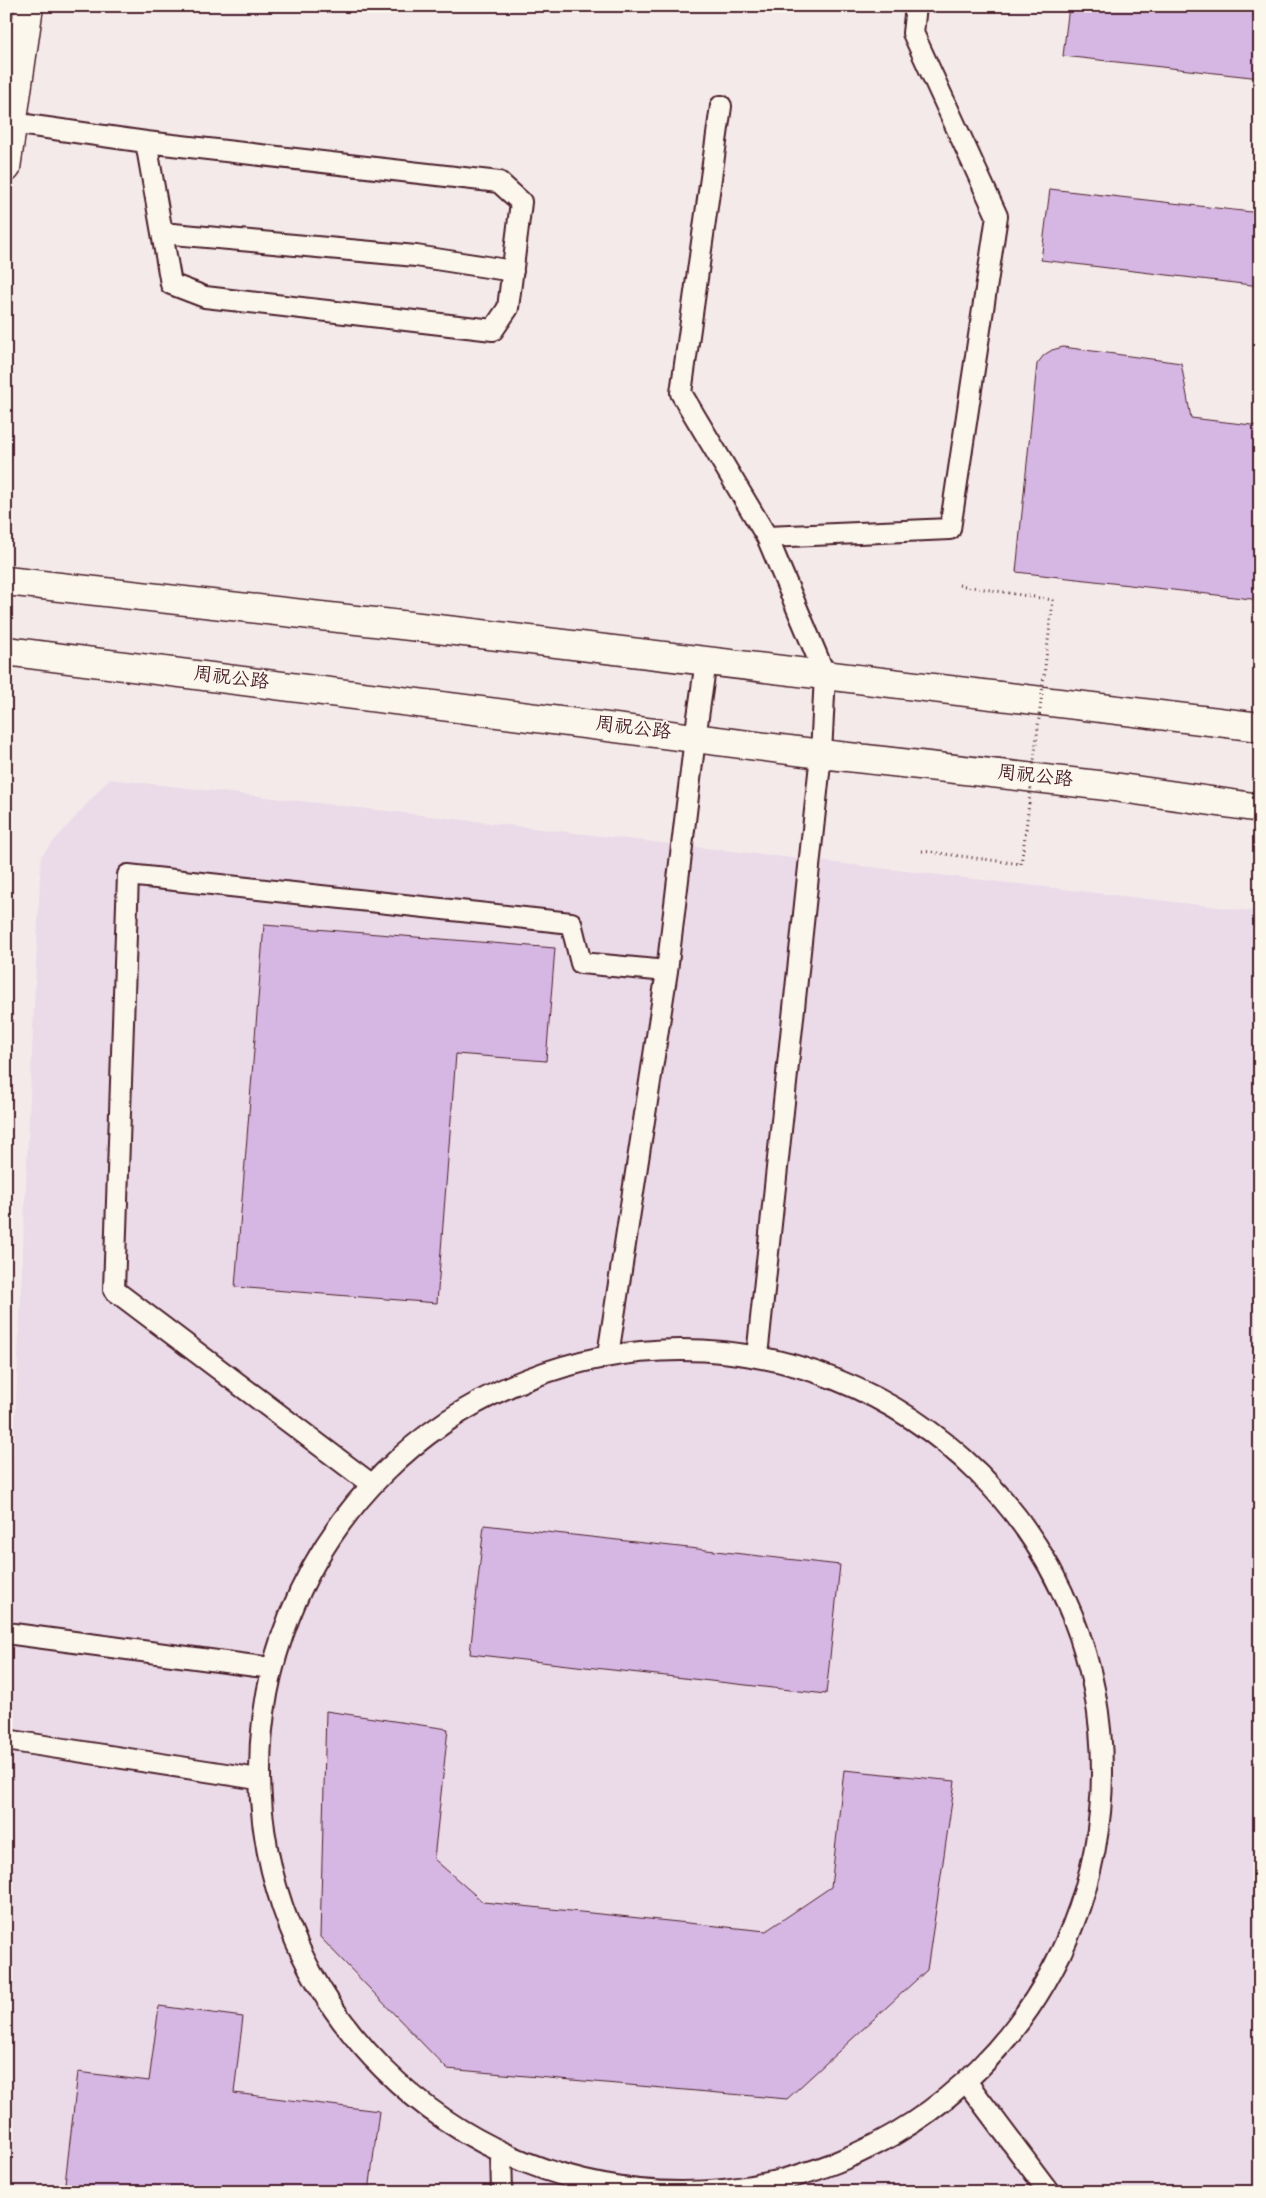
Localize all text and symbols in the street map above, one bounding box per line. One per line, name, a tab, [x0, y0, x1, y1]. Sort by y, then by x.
street label: 周祝公路	[192, 663, 270, 696]
street label: 周祝公路	[594, 713, 672, 746]
street label: 周祝公路	[996, 762, 1074, 793]

